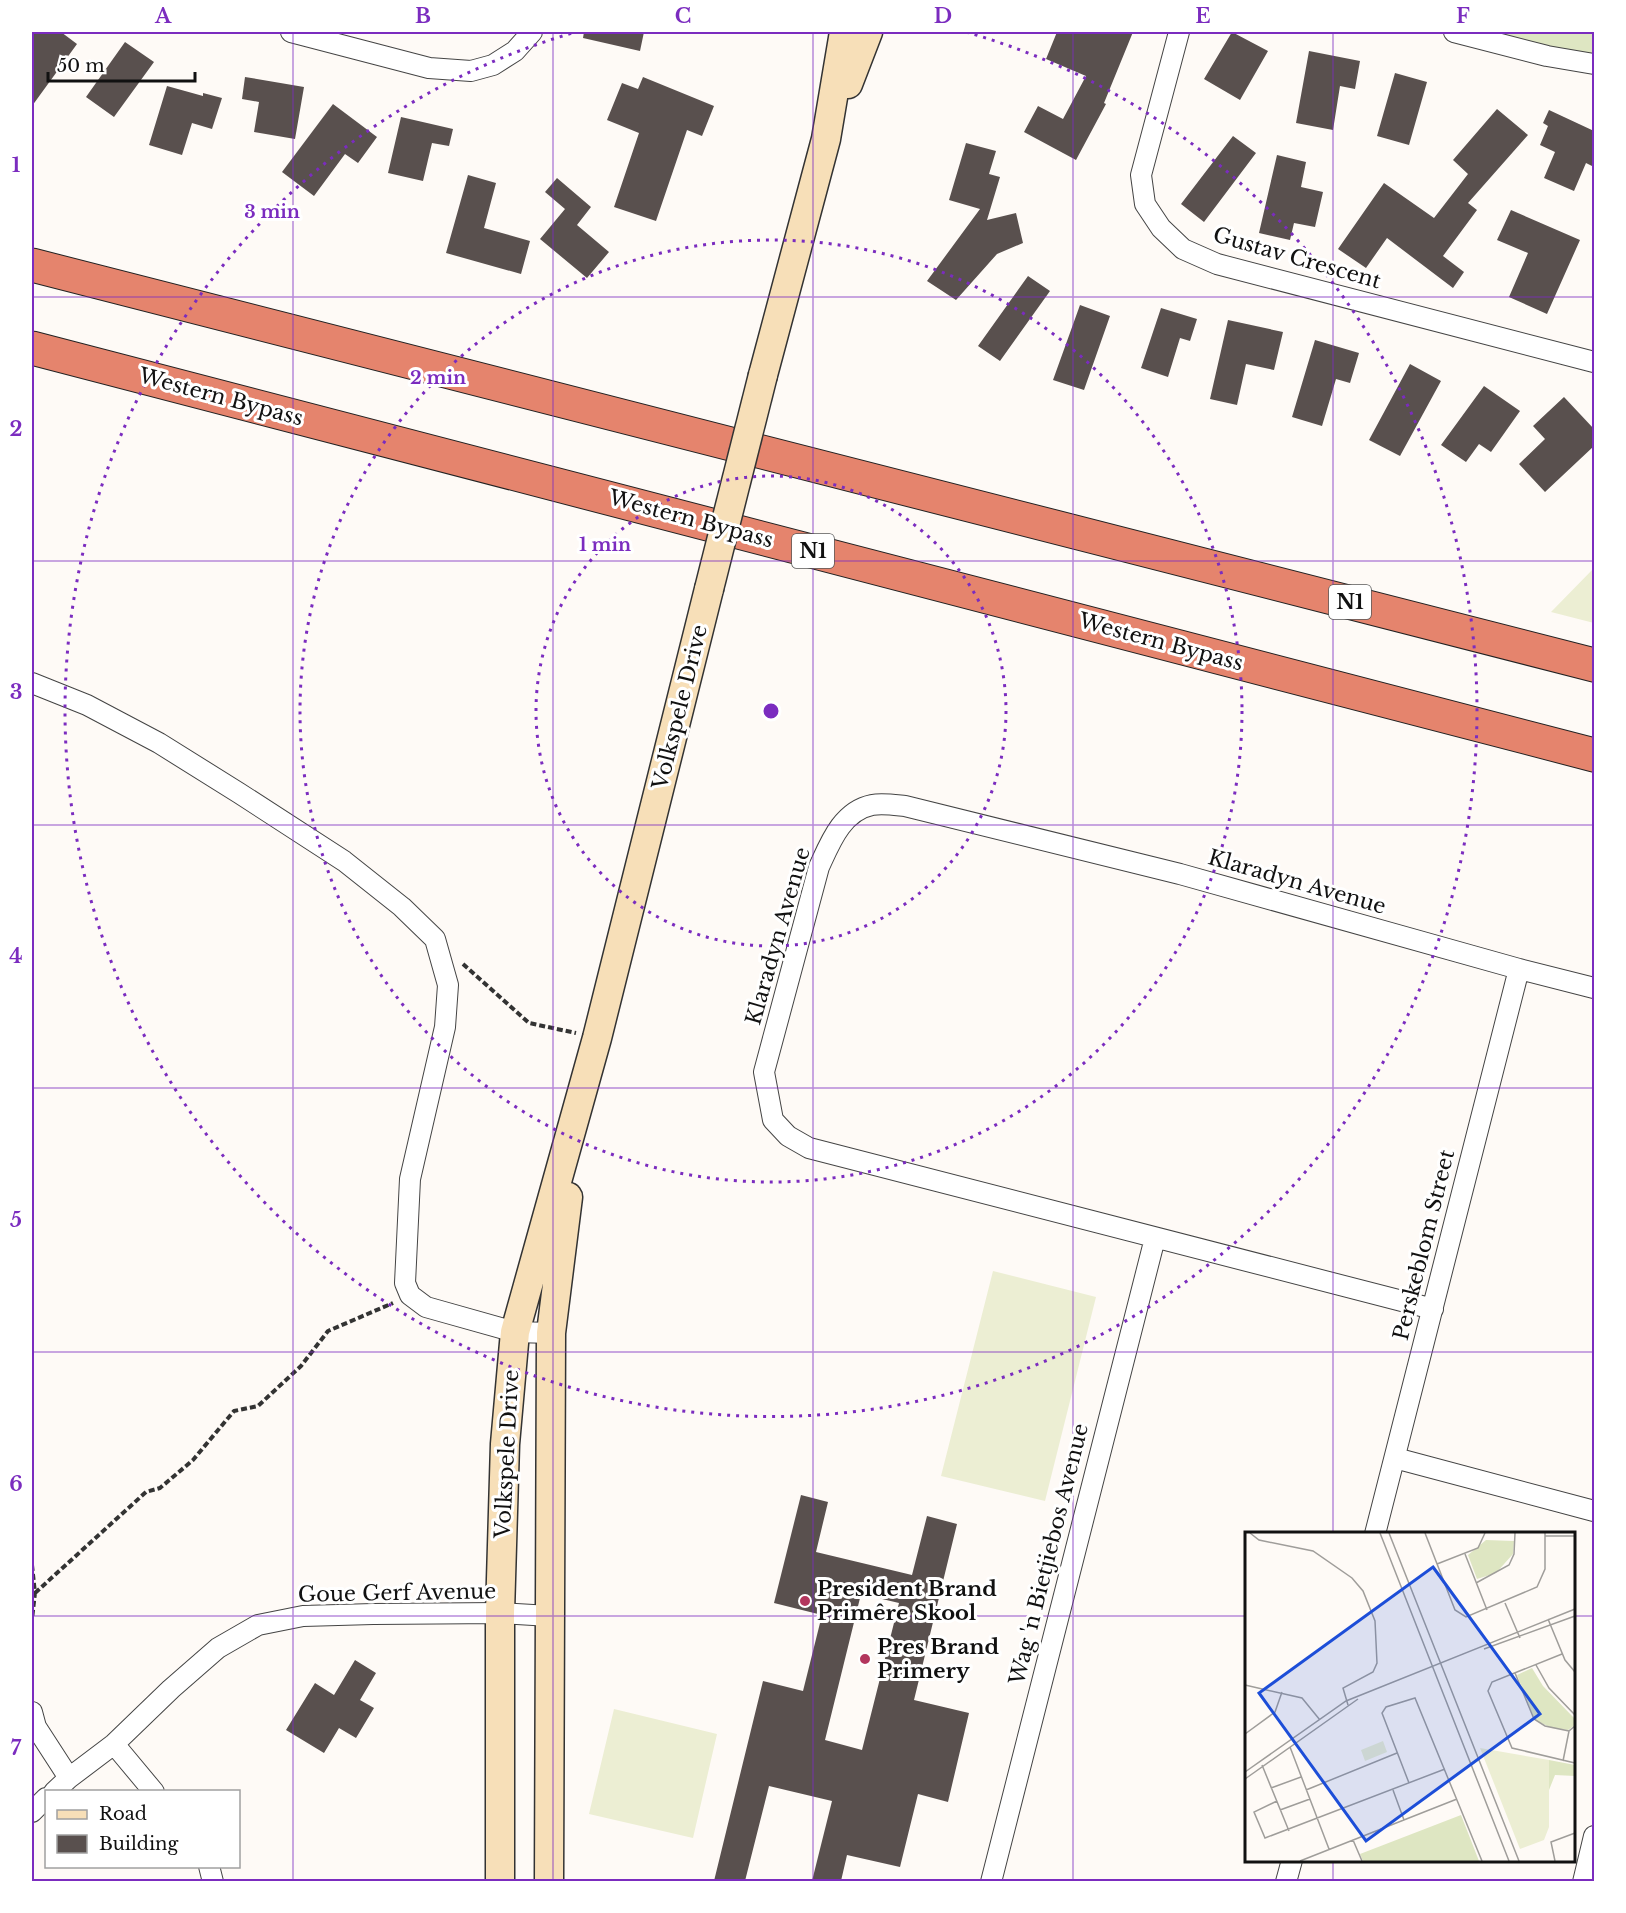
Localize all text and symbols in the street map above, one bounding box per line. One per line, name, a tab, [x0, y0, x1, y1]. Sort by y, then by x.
text: A	[154, 4, 172, 28]
text: B	[415, 4, 431, 28]
text: C	[675, 4, 691, 28]
text: D	[934, 4, 952, 28]
text: E	[1195, 4, 1211, 28]
text: F	[1456, 4, 1470, 28]
scale bar	[48, 45, 195, 83]
text: 50 m	[57, 55, 105, 77]
text: 1	[12, 153, 21, 177]
text: 3 min	[244, 201, 300, 223]
street label: Gustav Crescent	[1210, 222, 1384, 294]
street label: Western Bypass	[135, 362, 306, 431]
text: 2 min	[410, 367, 466, 389]
text: 2	[9, 417, 23, 441]
street label: Western Bypass	[605, 484, 776, 553]
text: 1 min	[579, 534, 631, 556]
road number: N1	[792, 534, 834, 568]
road number: N1	[1329, 585, 1371, 619]
street label: Western Bypass	[1075, 607, 1246, 676]
street label: Volkspele Drive	[647, 622, 713, 793]
text: 3	[10, 680, 22, 704]
centre of rings	[761, 701, 781, 721]
street label: Klaradyn Avenue	[740, 844, 816, 1028]
street label: Klaradyn Avenue	[1205, 844, 1389, 920]
text: 4	[9, 944, 23, 968]
street label: Perskeblom Street	[1388, 1147, 1460, 1343]
text: 5	[10, 1208, 22, 1232]
street label: Volkspele Drive	[490, 1369, 524, 1540]
street label: Wag 'n Bietjiebos Avenue	[1004, 1421, 1094, 1688]
text: 6	[9, 1472, 23, 1496]
inset map	[1245, 1532, 1575, 1862]
place label: President Brand Primêre Skool	[817, 1576, 997, 1626]
street label: Goue Gerf Avenue	[298, 1578, 496, 1608]
marker: President Brand Primêre Skool	[798, 1594, 812, 1608]
place label: Pres Brand Primery	[877, 1634, 1000, 1684]
marker: Pres Brand Primery	[858, 1652, 872, 1666]
text: 7	[11, 1736, 22, 1760]
legend	[45, 1790, 240, 1868]
text: Road	[99, 1803, 147, 1825]
text: Building	[99, 1833, 178, 1855]

